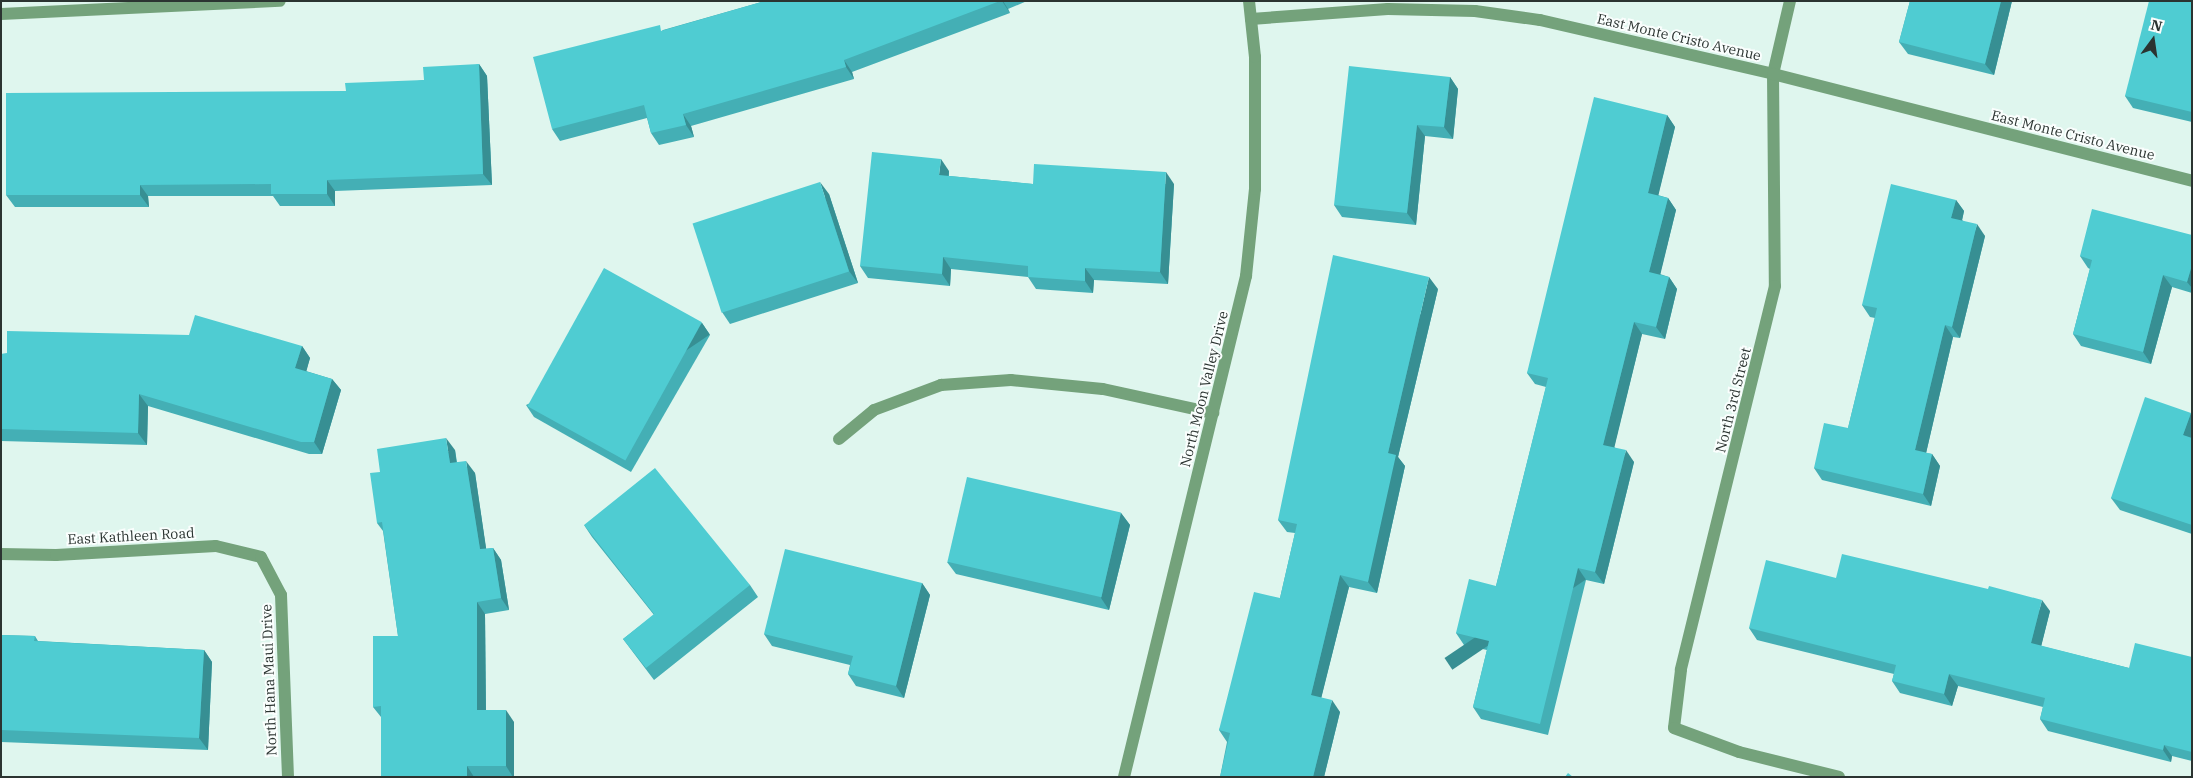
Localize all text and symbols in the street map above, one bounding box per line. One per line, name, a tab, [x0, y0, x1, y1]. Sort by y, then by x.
street label: East Monte Cristo Avenue	[1595, 10, 1763, 64]
north arrow	[2128, 15, 2178, 65]
text: N	[2149, 15, 2164, 36]
street label: East Monte Cristo Avenue	[1990, 107, 2156, 163]
street label: North Moon Valley Drive	[1176, 309, 1232, 469]
street label: North 3rd Street	[1712, 346, 1754, 454]
street label: East Kathleen Road	[67, 524, 195, 548]
street label: North Hana Maui Drive	[258, 604, 280, 756]

